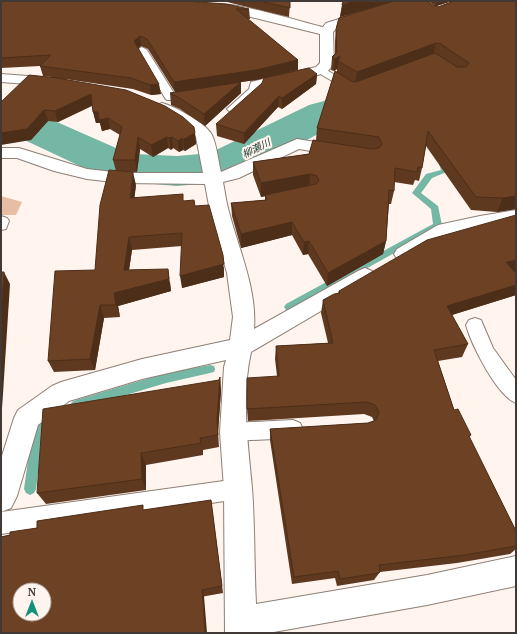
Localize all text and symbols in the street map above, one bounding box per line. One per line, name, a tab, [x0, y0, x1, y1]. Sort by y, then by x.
water label: 柳瀬川	[240, 135, 273, 161]
north arrow	[12, 582, 52, 622]
text: N	[28, 585, 37, 599]

